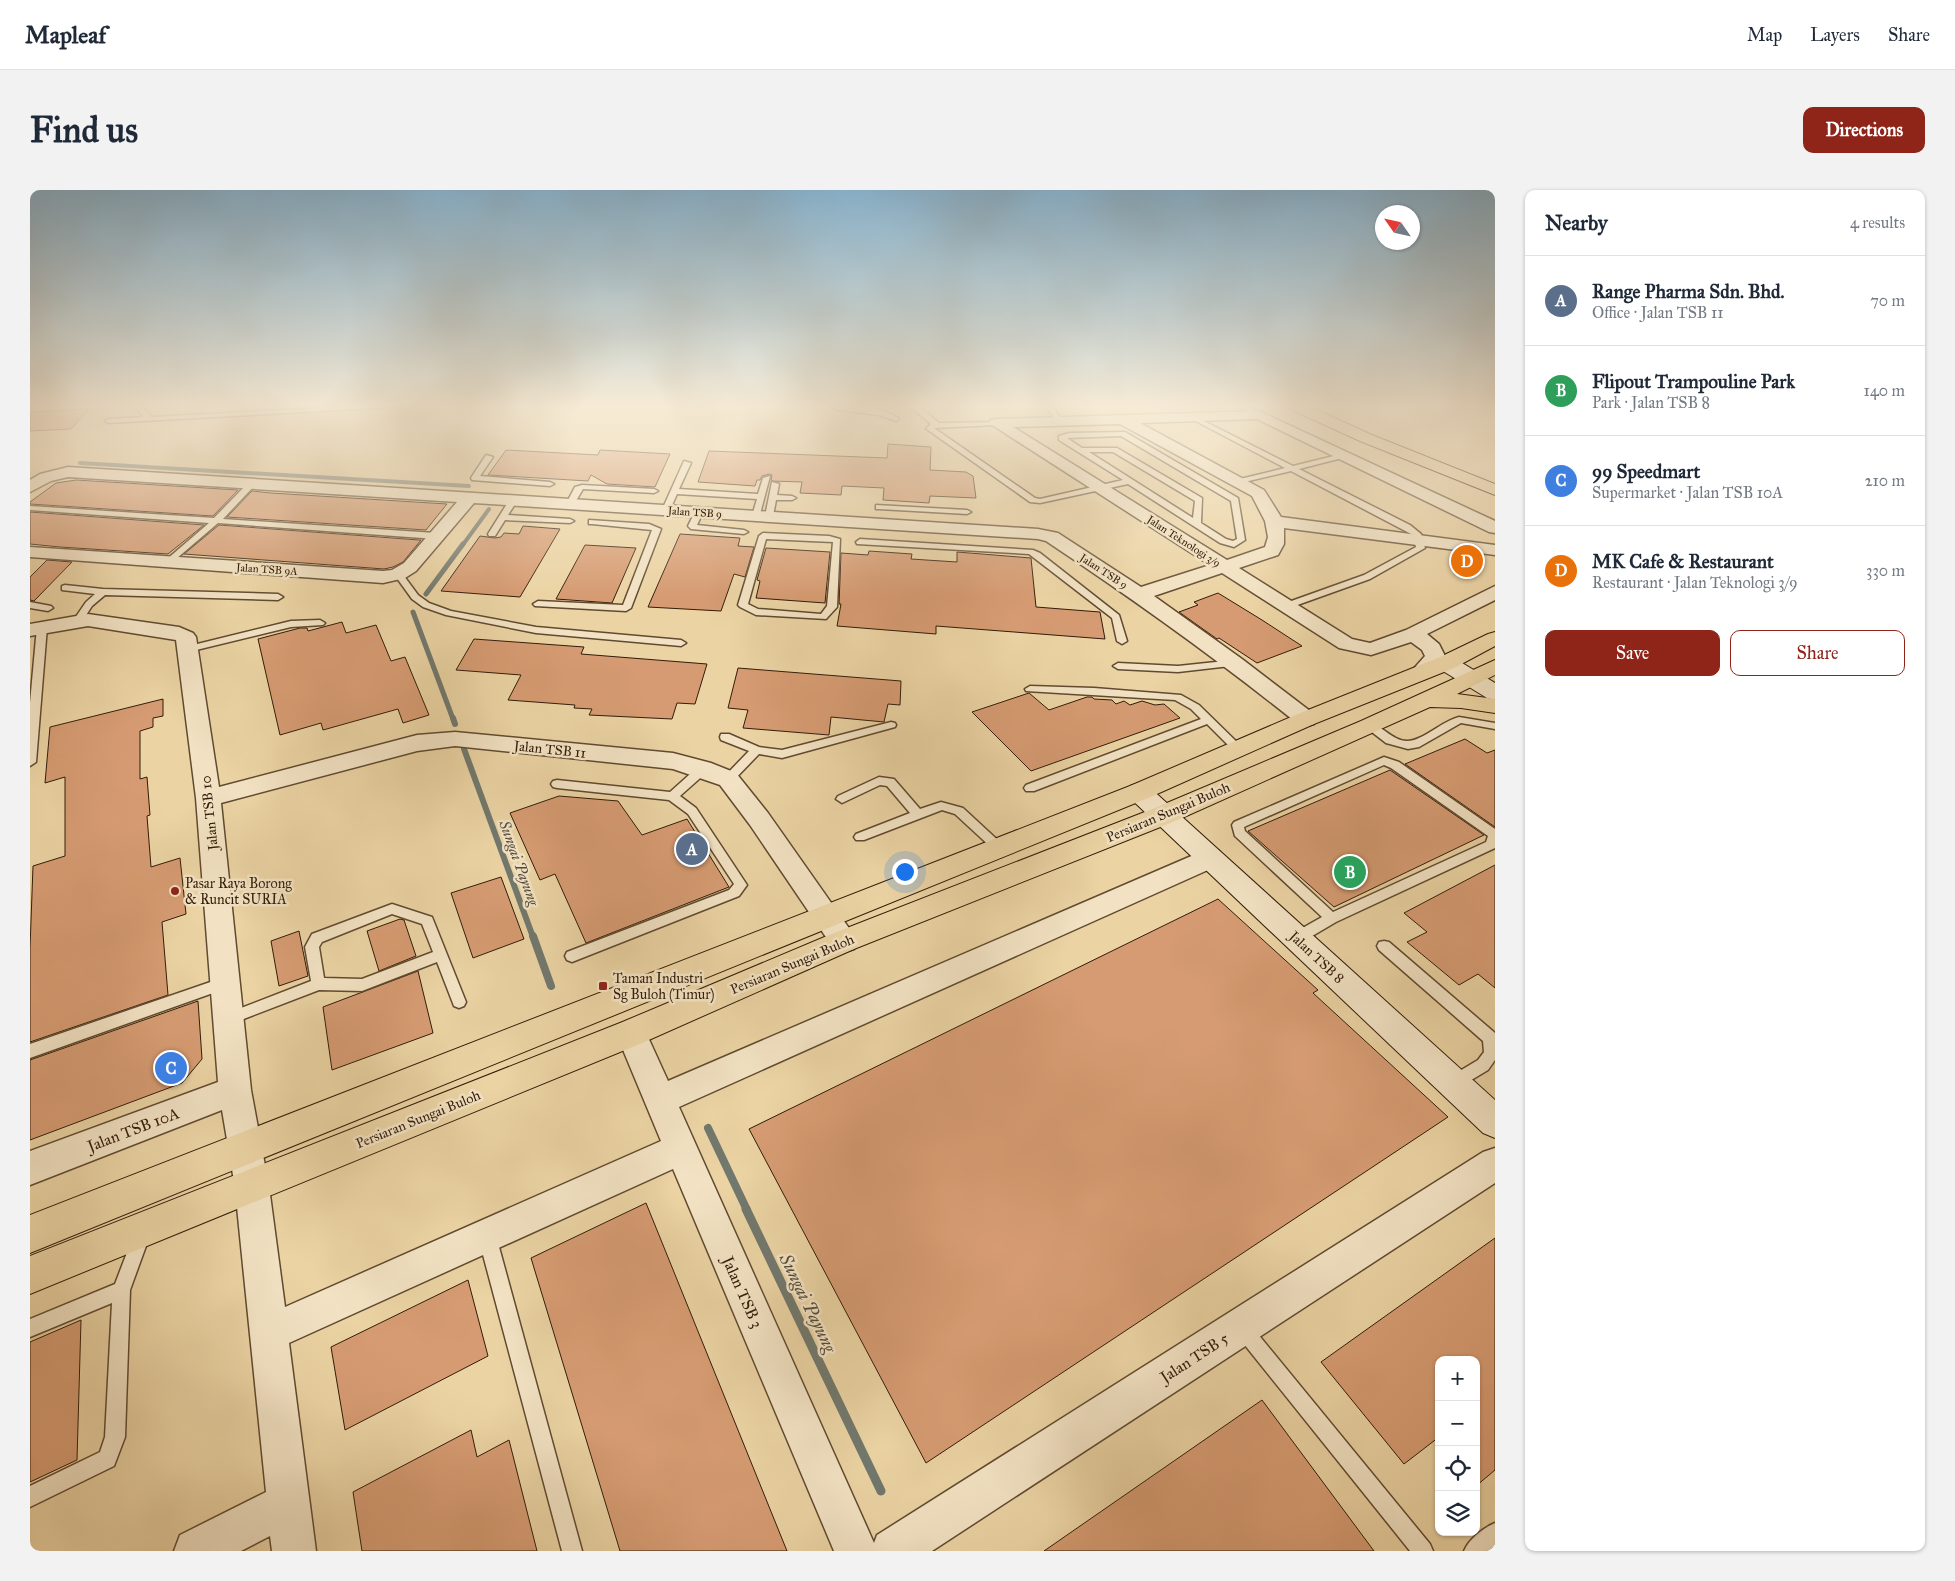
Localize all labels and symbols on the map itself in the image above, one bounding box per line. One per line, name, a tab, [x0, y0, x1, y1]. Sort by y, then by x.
north arrow	[1375, 205, 1420, 250]
street label: Jalan TSB 9	[666, 504, 723, 522]
street label: Jalan Teknologi 3/9	[1143, 512, 1223, 571]
pin: D	[1451, 542, 1483, 580]
street label: Jalan TSB 9	[1076, 551, 1130, 593]
street label: Jalan TSB 9A	[235, 561, 299, 579]
street label: Jalan TSB 11	[511, 737, 587, 763]
street label: Jalan TSB 10	[197, 775, 223, 853]
street label: Persiaran Sungai Buloh	[1104, 779, 1233, 846]
water label: Sungai Payung	[495, 817, 543, 909]
pin: A	[676, 830, 708, 868]
pin: B	[1334, 853, 1366, 891]
your location	[892, 859, 918, 885]
place label: Pasar Raya Borong & Runcit SURIA	[185, 875, 292, 908]
marker: Pasar Raya Borong & Runcit SURIA	[169, 885, 181, 897]
street label: Jalan TSB 8	[1284, 926, 1348, 988]
street label: Persiaran Sungai Buloh	[728, 931, 857, 998]
place label: Taman Industri Sg Buloh (Timur)	[613, 970, 715, 1004]
marker: Taman Industri Sg Buloh (Timur)	[597, 980, 609, 992]
pin: C	[155, 1049, 187, 1087]
street label: Persiaran Sungai Buloh	[353, 1087, 483, 1152]
street label: Jalan TSB 10A	[83, 1103, 182, 1157]
water label: Sungai Payung	[774, 1249, 842, 1357]
street label: Jalan TSB 3	[717, 1252, 767, 1331]
street label: Jalan TSB 5	[1155, 1328, 1233, 1388]

